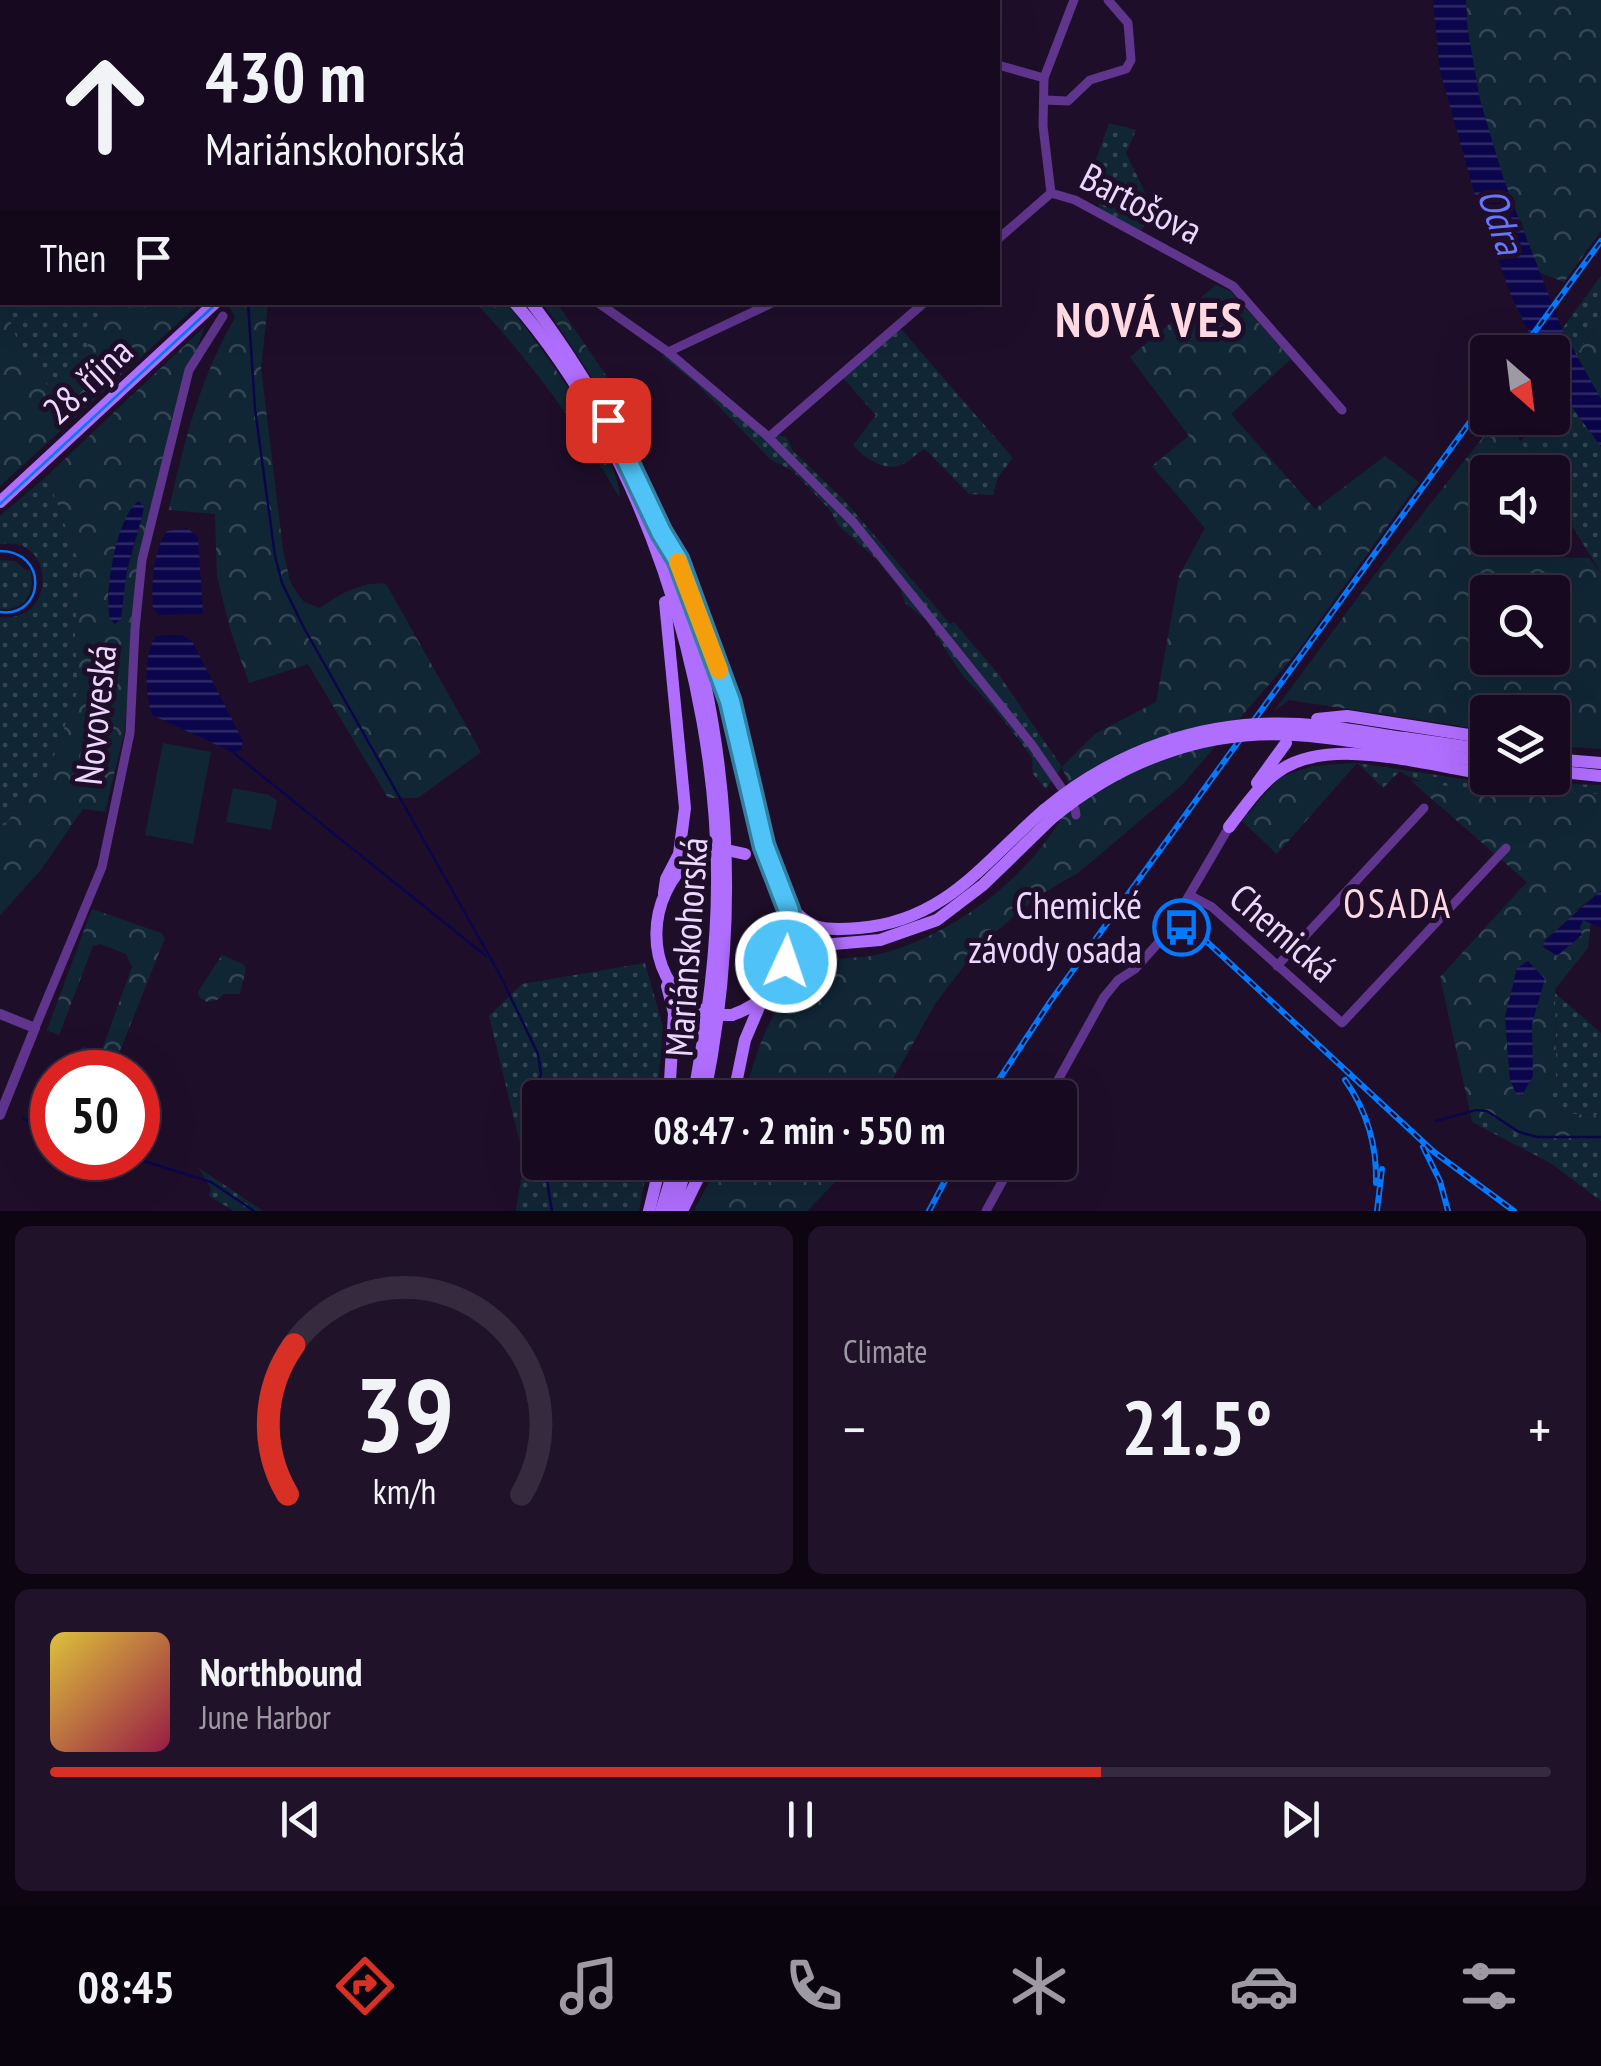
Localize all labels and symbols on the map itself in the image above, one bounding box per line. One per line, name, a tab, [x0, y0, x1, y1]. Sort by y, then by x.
street label: Bartošova	[1073, 151, 1211, 254]
water label: Odra	[1467, 181, 1538, 262]
district label: NOVÁ VES	[1055, 288, 1245, 350]
street label: 28. října	[32, 326, 142, 434]
north arrow	[1470, 335, 1570, 435]
pin	[566, 378, 651, 463]
street label: Novoveská	[63, 642, 126, 787]
street label: Mariánskohorská	[653, 835, 718, 1058]
street label: Chemická	[1220, 872, 1348, 992]
district label: OSADA	[1343, 877, 1453, 929]
place label: Chemické závody osada	[968, 880, 1142, 973]
bus stop icon: Chemické závody osada	[1151, 898, 1211, 958]
position arrow	[734, 910, 838, 1014]
speed limit sign: 50	[30, 1050, 160, 1180]

